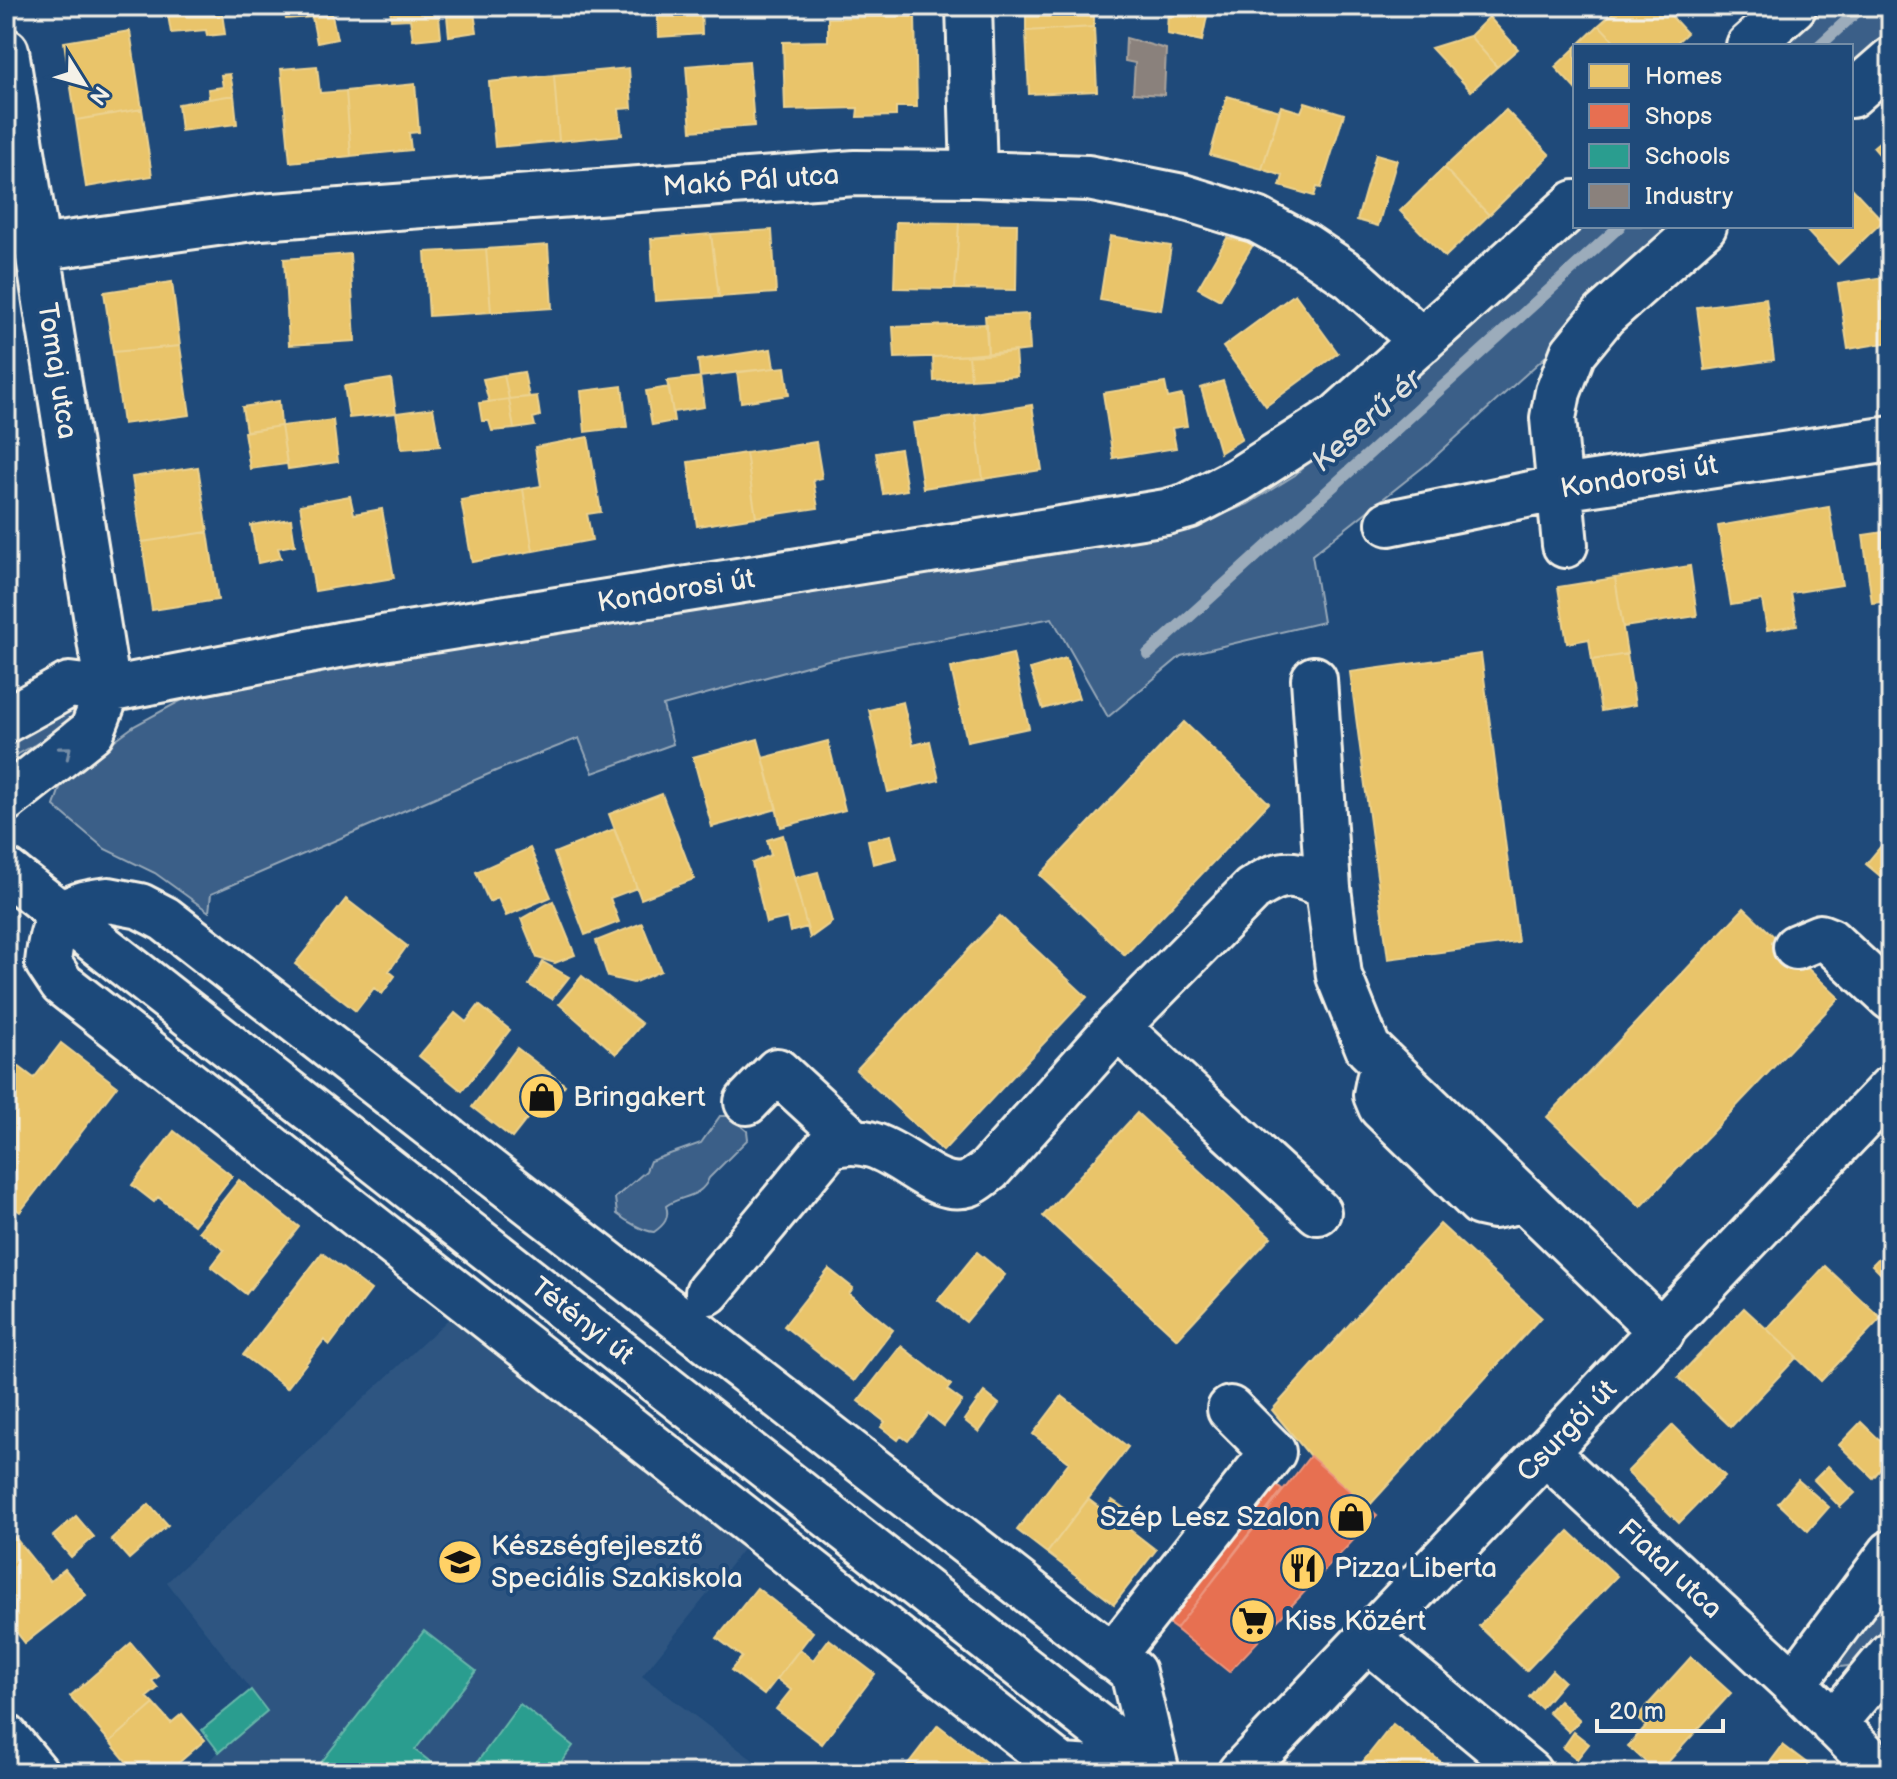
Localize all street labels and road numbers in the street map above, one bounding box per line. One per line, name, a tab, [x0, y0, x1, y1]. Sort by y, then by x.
street label: Makó Pál utca	[662, 158, 840, 204]
street label: Tomaj utca	[30, 301, 84, 441]
street label: Kondorosi út	[1558, 448, 1720, 506]
street label: Kondorosi út	[595, 562, 757, 620]
street label: Tétényi út	[524, 1270, 640, 1372]
street label: Csurgói út	[1510, 1373, 1624, 1489]
street label: Fiatal utca	[1611, 1512, 1729, 1626]

